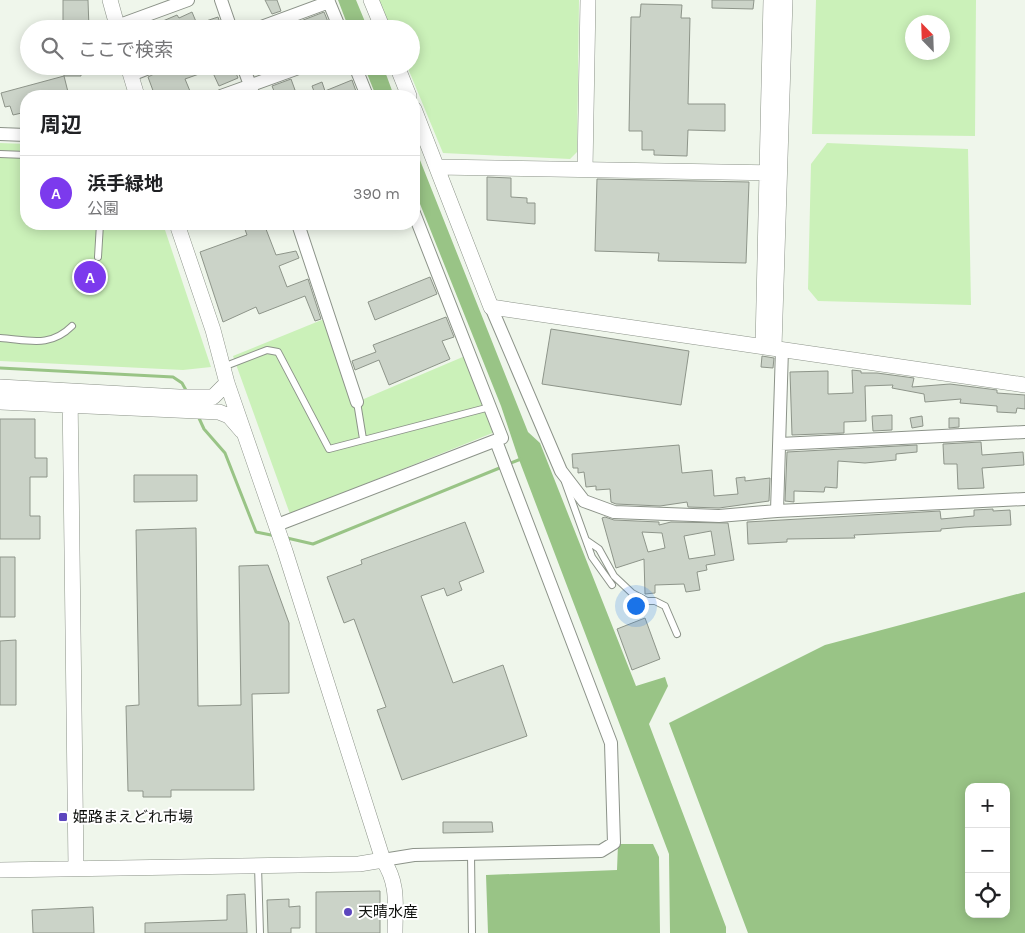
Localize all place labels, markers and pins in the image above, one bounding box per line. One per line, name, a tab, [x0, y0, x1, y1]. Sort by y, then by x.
pin: A	[74, 258, 106, 296]
place label: 姫路まえどれ市場	[73, 808, 193, 826]
marker: 姫路まえどれ市場	[57, 811, 69, 823]
place label: 天晴水産	[358, 903, 418, 921]
marker: 天晴水産	[342, 906, 354, 918]

